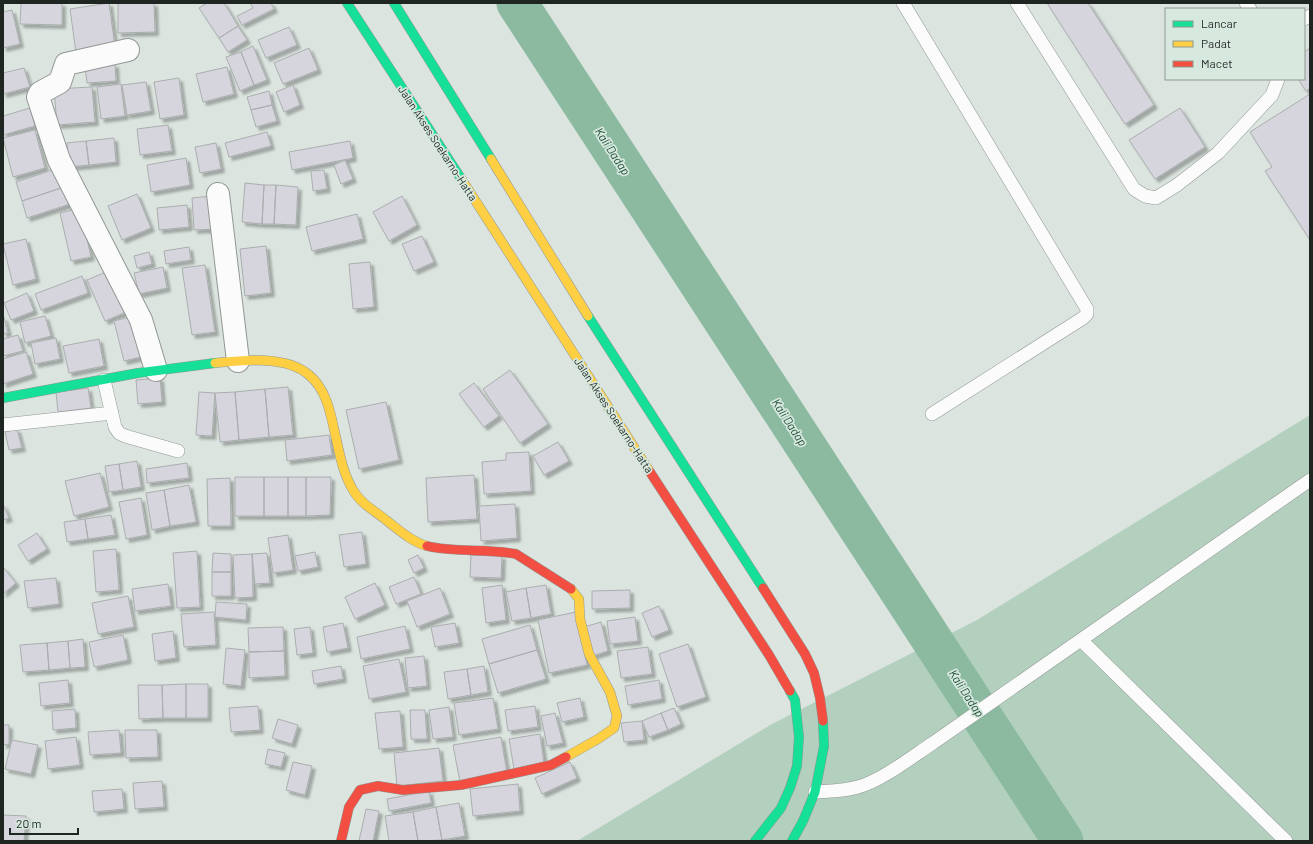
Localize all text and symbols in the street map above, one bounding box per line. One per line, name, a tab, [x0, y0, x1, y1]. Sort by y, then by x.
legend	[1165, 8, 1305, 80]
text: Lancar	[1201, 16, 1238, 30]
text: Padat	[1201, 36, 1231, 50]
text: Macet	[1201, 56, 1233, 70]
street label: Jalan Akses Soekarno-Hatta	[396, 83, 480, 203]
water label: Kali Dadap	[592, 125, 634, 177]
street label: Jalan Akses Soekarno-Hatta	[572, 355, 656, 475]
water label: Kali Dadap	[769, 396, 811, 448]
water label: Kali Dadap	[946, 667, 988, 719]
scale bar	[10, 810, 78, 836]
text: 20 m	[16, 816, 42, 830]

